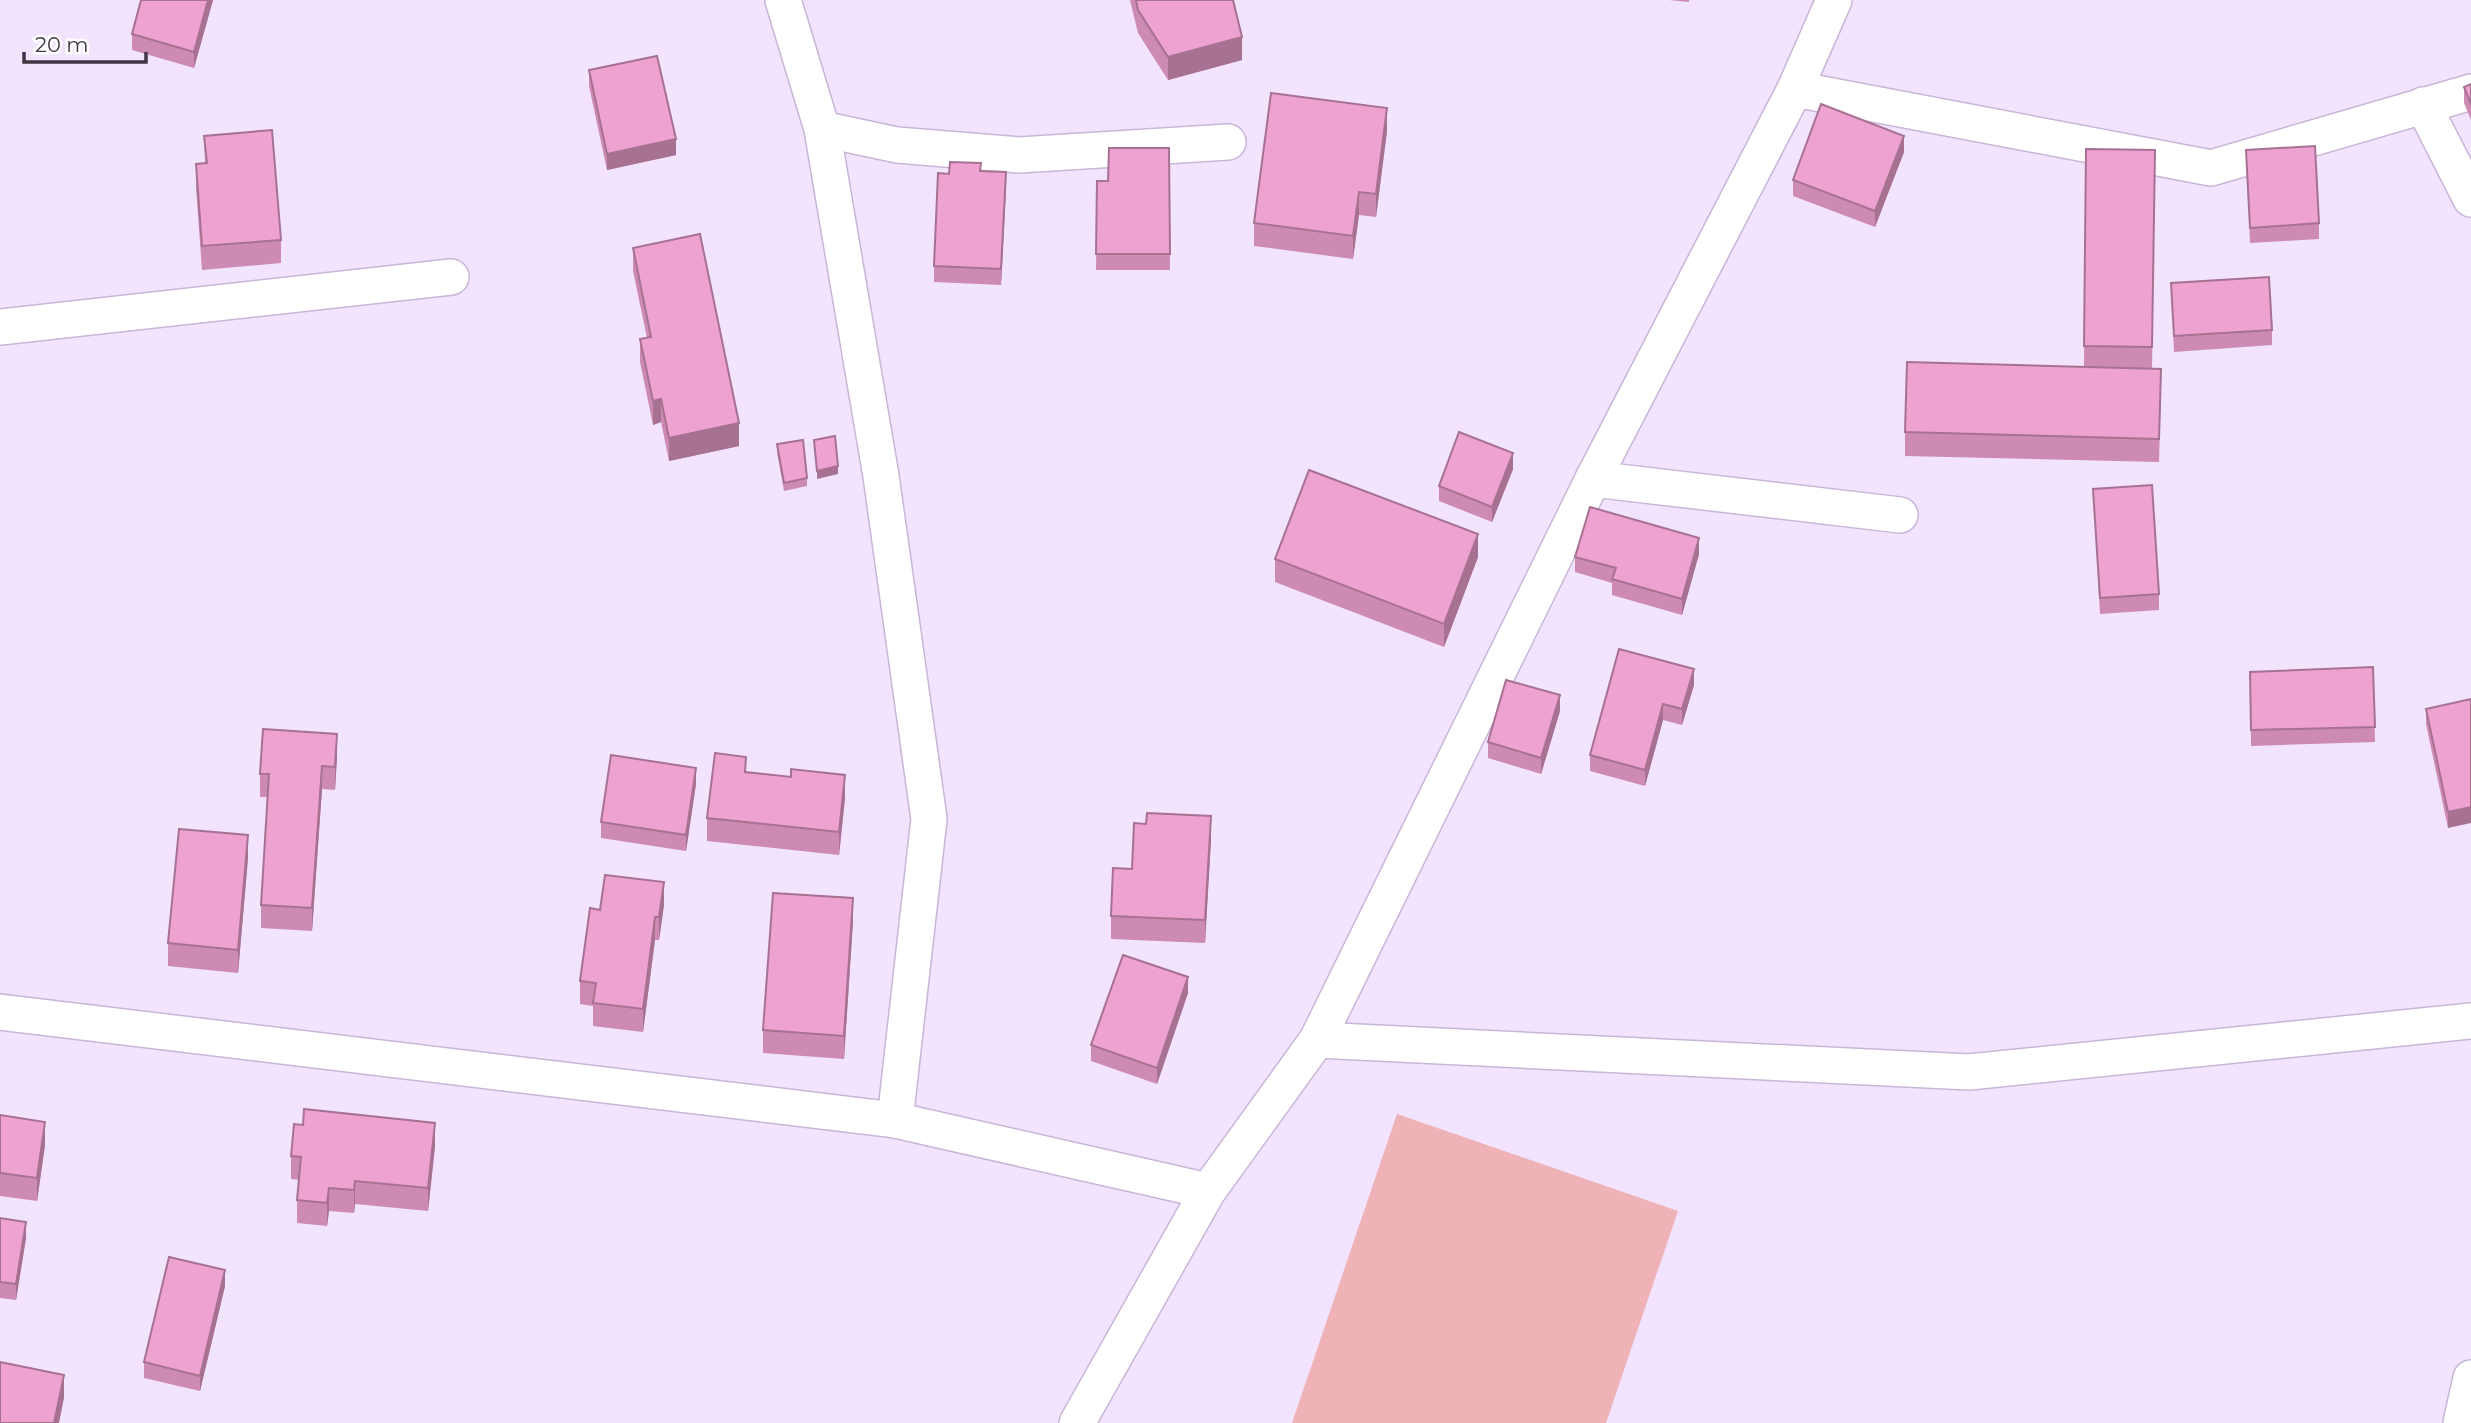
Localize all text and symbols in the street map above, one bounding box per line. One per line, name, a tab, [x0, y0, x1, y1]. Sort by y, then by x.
scale bar	[24, 21, 147, 65]
text: 20 m	[35, 32, 89, 57]

